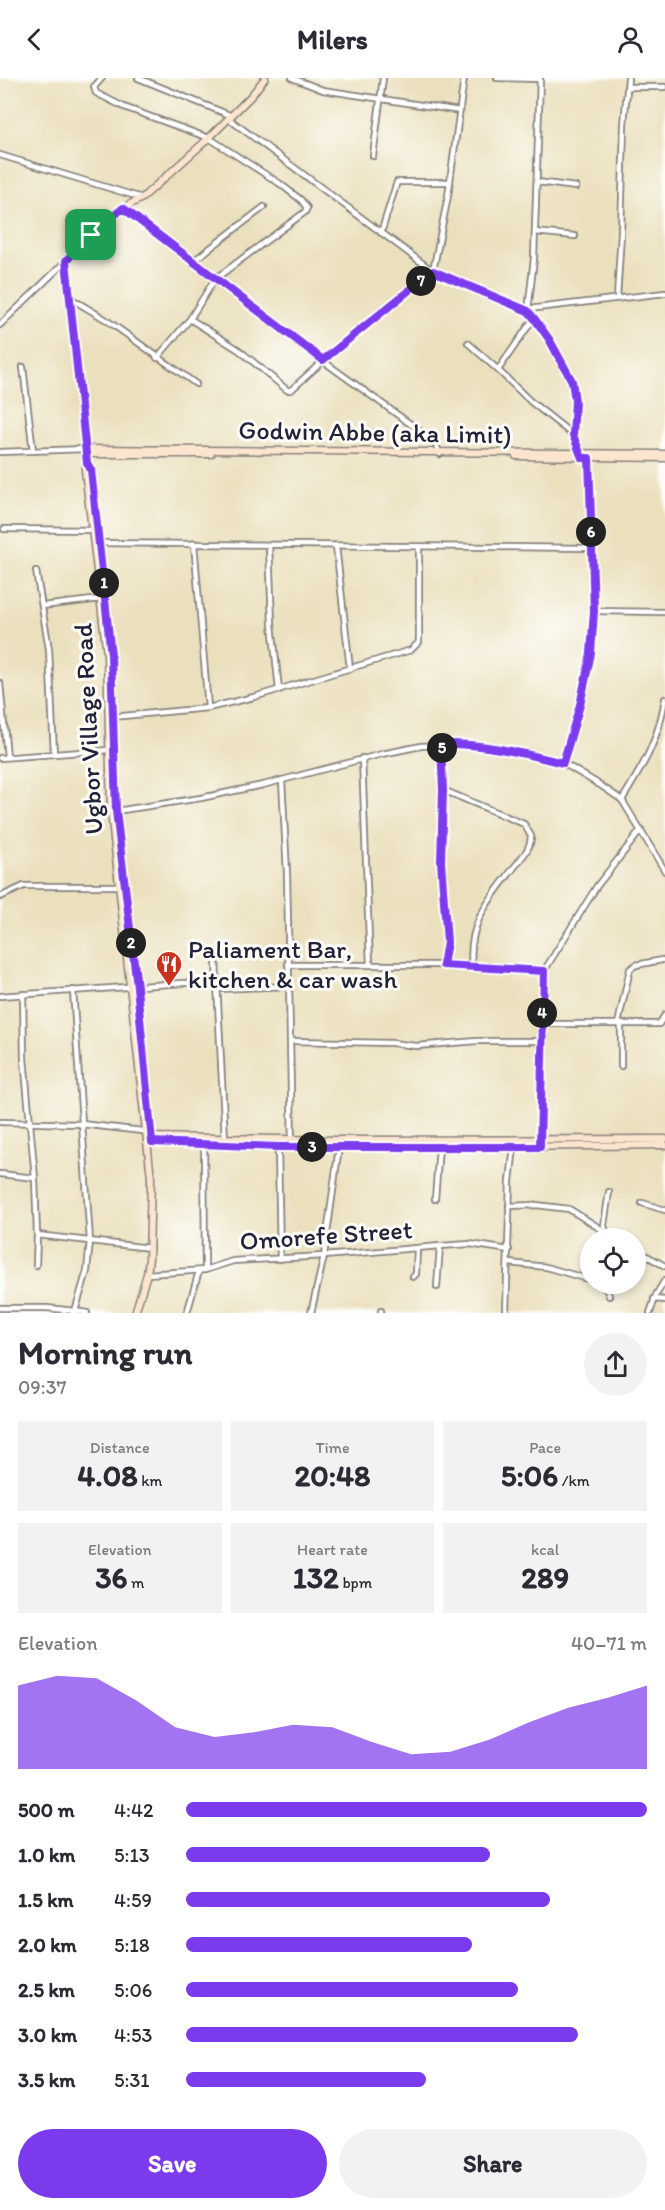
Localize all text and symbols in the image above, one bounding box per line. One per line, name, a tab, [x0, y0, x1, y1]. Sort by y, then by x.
icon: back	[18, 23, 51, 56]
text: Milers	[297, 23, 368, 56]
icon: person	[614, 23, 647, 56]
pin	[65, 209, 116, 260]
icon: arrive	[74, 218, 107, 251]
pin: 7	[406, 266, 436, 296]
text: 7	[417, 271, 425, 290]
street label: Godwin Abbe (aka Limit)	[238, 414, 512, 450]
pin: 6	[576, 517, 606, 547]
text: 6	[587, 522, 595, 541]
pin: 1	[89, 568, 119, 598]
text: 1	[100, 573, 108, 592]
street label: Ugbor Village Road	[66, 622, 110, 836]
pin: 5	[427, 733, 457, 763]
text: 5	[438, 738, 446, 757]
pin: 2	[116, 928, 146, 958]
text: 2	[127, 933, 135, 952]
place label: Paliament Bar, kitchen & car wash	[188, 933, 398, 995]
restaurant icon: Paliament Bar, kitchen & car wash	[154, 949, 184, 987]
pin: 4	[527, 998, 557, 1028]
text: 4	[537, 1003, 547, 1022]
pin: 3	[297, 1132, 327, 1162]
text: 3	[308, 1137, 316, 1156]
street label: Omorefe Street	[239, 1213, 414, 1257]
map controls	[580, 1228, 646, 1294]
button: locate	[580, 1228, 646, 1294]
text: Morning run	[18, 1333, 193, 1372]
button: share	[584, 1333, 647, 1396]
text: 09:37	[18, 1375, 67, 1399]
text: Distance	[90, 1438, 150, 1457]
text: Time	[315, 1438, 350, 1457]
text: Pace	[529, 1438, 561, 1457]
text: 4.08	[77, 1457, 138, 1494]
text: 20:48	[294, 1457, 371, 1494]
text: 5:06	[501, 1457, 558, 1494]
text: km	[138, 1471, 162, 1490]
text: /km	[558, 1471, 590, 1490]
text: Elevation	[88, 1540, 152, 1559]
text: Heart rate	[297, 1540, 368, 1559]
text: kcal	[531, 1540, 559, 1559]
text: 36	[95, 1559, 127, 1596]
text: 132	[293, 1559, 339, 1596]
text: 289	[521, 1559, 569, 1596]
text: m	[127, 1573, 144, 1592]
text: bpm	[339, 1573, 372, 1592]
text: Elevation	[18, 1631, 97, 1655]
text: 40–71 m	[571, 1631, 647, 1655]
text: 500 m	[18, 1798, 74, 1822]
text: 4:42	[114, 1798, 153, 1822]
text: 1.0 km	[18, 1843, 75, 1867]
text: 5:13	[114, 1843, 150, 1867]
text: 1.5 km	[18, 1888, 74, 1912]
text: 4:59	[114, 1888, 152, 1912]
text: 2.0 km	[18, 1933, 77, 1957]
text: 5:18	[114, 1933, 150, 1957]
text: 2.5 km	[18, 1978, 75, 2002]
text: 5:06	[114, 1978, 152, 2002]
text: 3.0 km	[18, 2023, 77, 2047]
text: 4:53	[114, 2023, 152, 2047]
text: 3.5 km	[18, 2068, 75, 2092]
text: 5:31	[114, 2068, 150, 2092]
button: Save	[18, 2129, 327, 2198]
button: Share	[339, 2129, 647, 2198]

